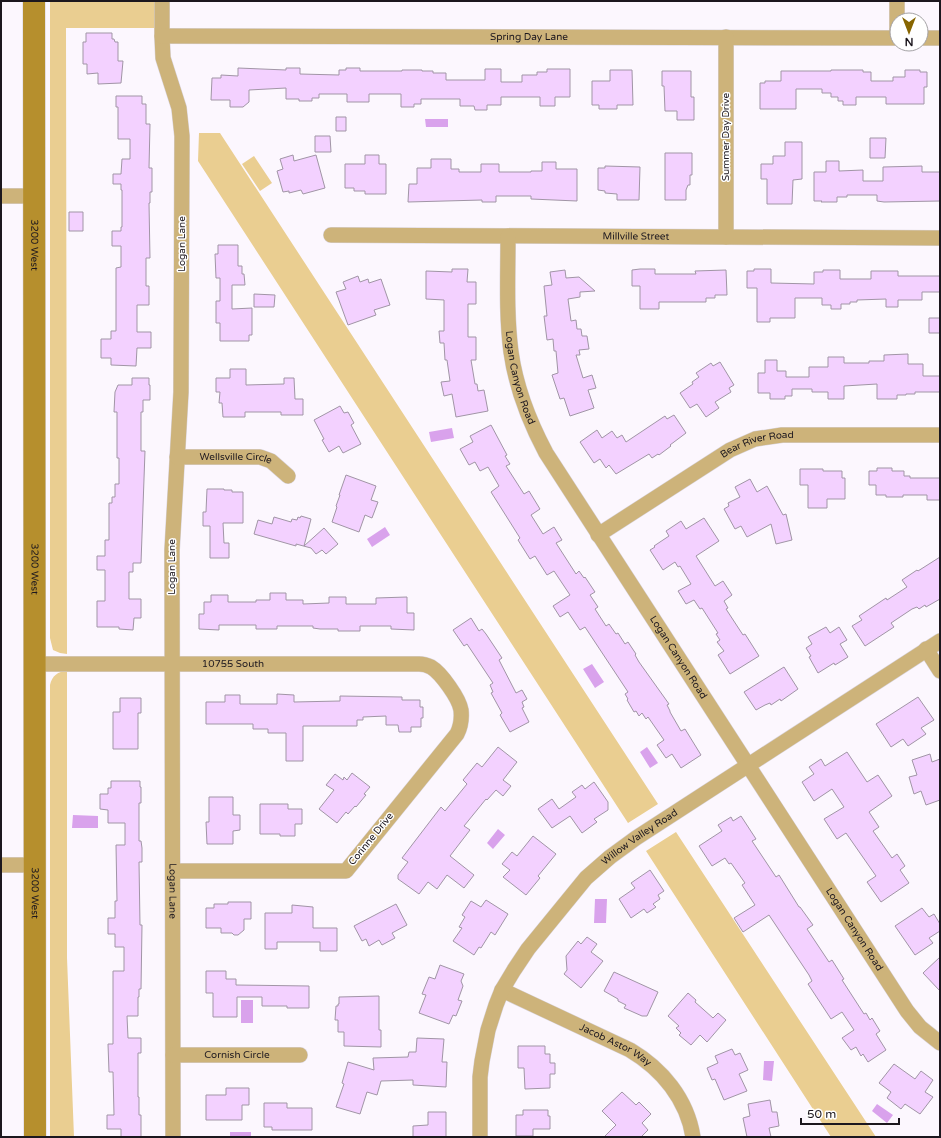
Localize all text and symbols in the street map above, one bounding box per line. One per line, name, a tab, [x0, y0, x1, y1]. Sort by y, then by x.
north arrow	[889, 12, 929, 52]
street label: Spring Day Lane	[490, 31, 568, 43]
text: N	[905, 35, 913, 48]
street label: Summer Day Drive	[720, 93, 732, 181]
street label: Logan Lane	[176, 216, 188, 272]
street label: 3200 West	[28, 219, 40, 271]
street label: Millville Street	[603, 230, 670, 243]
street label: Logan Canyon Road	[503, 330, 537, 426]
street label: Bear River Road	[718, 429, 794, 461]
street label: Wellsville Circle	[200, 451, 274, 467]
street label: Logan Lane	[166, 539, 178, 595]
street label: 3200 West	[28, 543, 41, 595]
street label: Logan Canyon Road	[647, 614, 709, 701]
street label: 10755 South	[202, 658, 264, 670]
street label: Willow Valley Road	[599, 807, 680, 868]
street label: Corinne Drive	[346, 810, 396, 868]
street label: Logan Lane	[167, 863, 179, 919]
street label: 3200 West	[29, 867, 41, 919]
street label: Logan Canyon Road	[823, 886, 885, 973]
street label: Jacob Astor Way	[577, 1021, 654, 1069]
street label: Cornish Circle	[204, 1049, 270, 1061]
scale bar	[801, 1100, 899, 1126]
text: 50 m	[807, 1107, 836, 1121]

